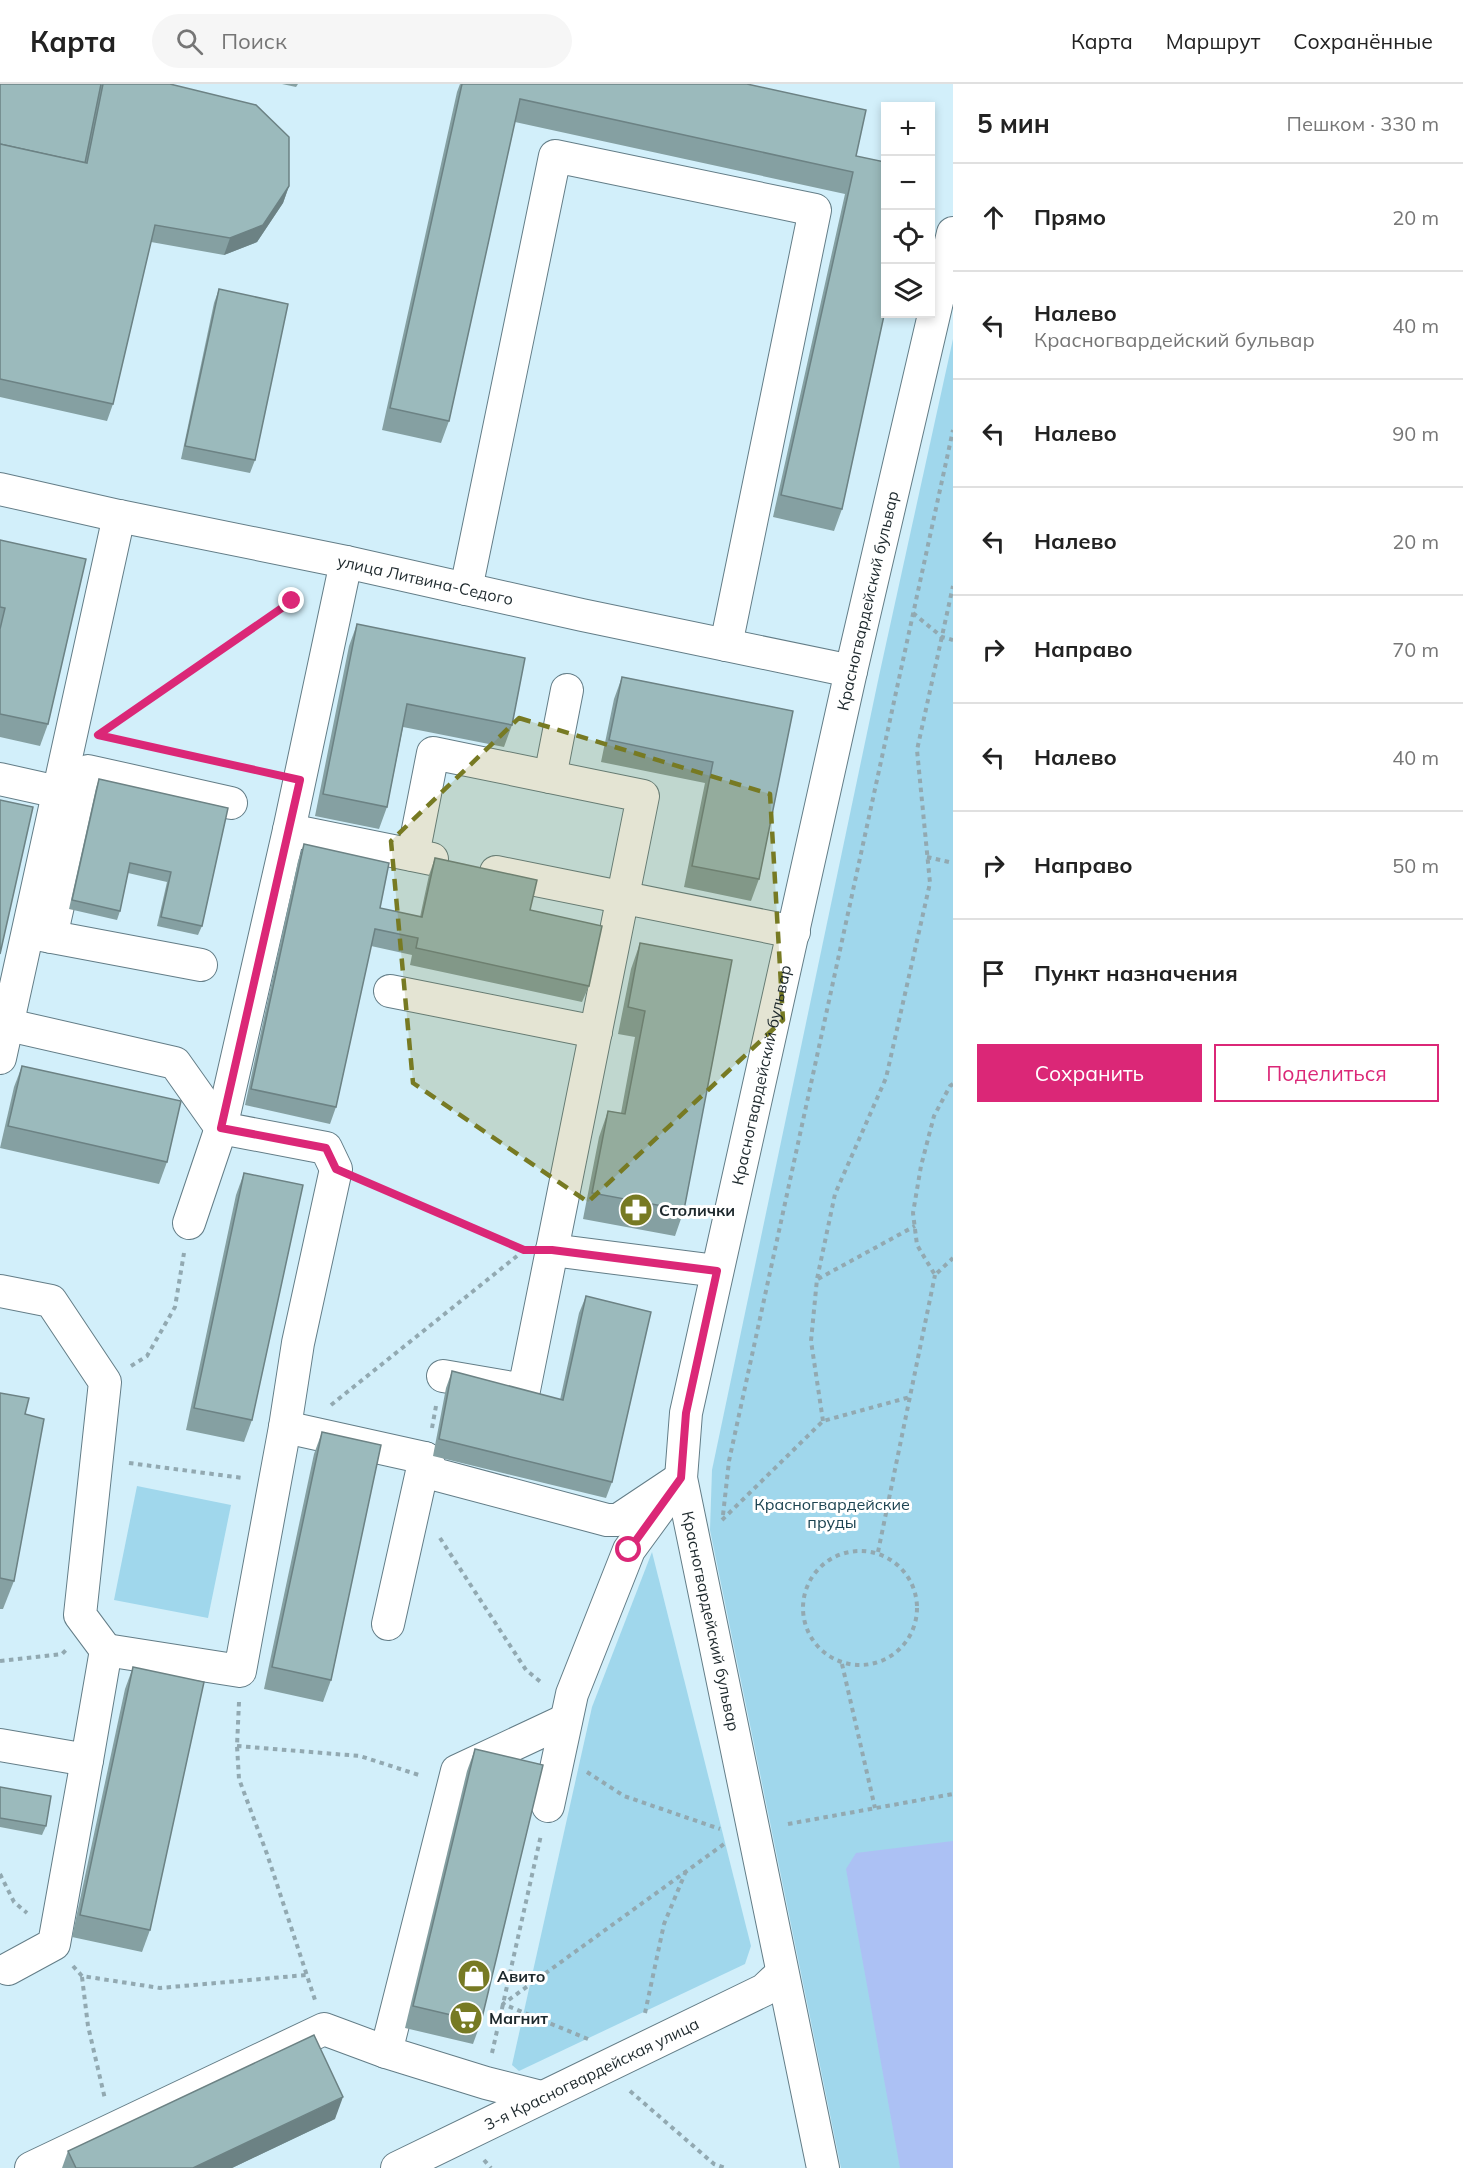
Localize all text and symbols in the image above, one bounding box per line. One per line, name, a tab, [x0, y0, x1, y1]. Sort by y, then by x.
search box	[152, 14, 572, 68]
text: Карта	[30, 24, 116, 59]
icon: search	[173, 25, 206, 58]
text: Поиск	[221, 27, 287, 55]
text: Карта	[1071, 28, 1133, 54]
text: Маршрут	[1166, 28, 1260, 54]
text: Сохранённые	[1293, 28, 1433, 54]
map controls	[881, 102, 935, 318]
button: +	[881, 102, 935, 156]
text: 5 мин	[977, 107, 1050, 140]
text: Пешком · 330 m	[1287, 111, 1439, 136]
button: −	[881, 156, 935, 210]
icon: ahead	[977, 201, 1010, 234]
text: Прямо	[1034, 203, 1106, 231]
text: 20 m	[1392, 205, 1439, 230]
button: locate	[881, 210, 935, 264]
button: layers	[881, 264, 935, 318]
text: Налево	[1034, 299, 1117, 327]
icon: left	[977, 309, 1010, 342]
text: 40 m	[1392, 313, 1439, 338]
text: Красногвардейский бульвар	[1034, 327, 1315, 352]
icon: left	[977, 417, 1010, 450]
text: Налево	[1034, 419, 1117, 447]
text: 90 m	[1392, 421, 1439, 446]
street label: Красногвардейский бульвар	[833, 489, 903, 712]
icon: left	[977, 525, 1010, 558]
text: Налево	[1034, 527, 1117, 555]
text: 20 m	[1392, 529, 1439, 554]
street label: улица Литвина-Седого	[336, 551, 515, 609]
route end	[278, 587, 304, 613]
icon: right	[977, 633, 1010, 666]
text: Направо	[1034, 635, 1132, 663]
text: 70 m	[1392, 637, 1439, 662]
icon: left	[977, 741, 1010, 774]
text: Налево	[1034, 743, 1117, 771]
text: 40 m	[1392, 745, 1439, 770]
icon: right	[977, 849, 1010, 882]
text: Направо	[1034, 851, 1132, 879]
text: 50 m	[1392, 853, 1439, 878]
icon: arrive	[977, 957, 1010, 990]
text: Пункт назначения	[1034, 959, 1238, 987]
street label: Красногвардейский бульвар	[727, 963, 795, 1187]
button: Сохранить	[977, 1044, 1202, 1102]
button: Поделиться	[1214, 1044, 1439, 1102]
pharmacy icon: Столички	[618, 1192, 654, 1228]
place label: Столички	[659, 1200, 735, 1220]
park label: Красногвардейские пруды	[754, 1494, 910, 1532]
street label: Красногвардейский бульвар	[678, 1509, 744, 1733]
route start	[615, 1536, 641, 1562]
shop icon: Авито	[456, 1958, 492, 1994]
place label: Авито	[497, 1966, 545, 1986]
supermarket icon: Магнит	[448, 2000, 484, 2036]
place label: Магнит	[489, 2008, 548, 2028]
street label: 3-я Красногвардейская улица	[481, 2013, 702, 2134]

